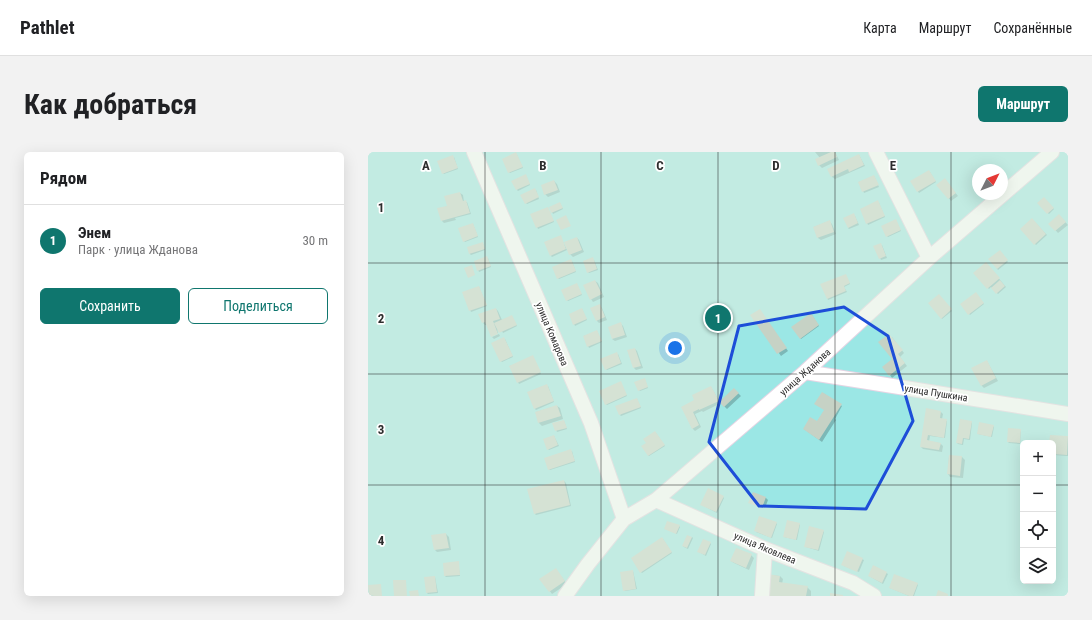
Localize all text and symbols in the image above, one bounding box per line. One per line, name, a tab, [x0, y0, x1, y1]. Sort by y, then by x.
text: Pathlet	[20, 16, 75, 39]
text: Карта	[863, 20, 897, 36]
text: Маршрут	[919, 20, 971, 36]
text: Сохранённые	[993, 20, 1072, 36]
button: Маршрут	[978, 86, 1068, 122]
text: Как добраться	[24, 88, 197, 121]
text: A	[422, 158, 430, 173]
text: B	[539, 158, 547, 173]
text: C	[656, 158, 664, 173]
text: D	[772, 158, 780, 173]
text: E	[890, 158, 897, 173]
north arrow	[972, 164, 1008, 200]
text: Рядом	[40, 168, 87, 188]
text: 1	[378, 200, 384, 215]
text: Энем	[78, 224, 111, 242]
text: 1	[50, 233, 56, 248]
text: 30 m	[302, 233, 328, 248]
text: Парк · улица Жданова	[78, 242, 198, 257]
button: Сохранить	[40, 288, 180, 324]
button: Поделиться	[188, 288, 328, 324]
street label: улица Комарова	[534, 301, 570, 368]
pin: 1	[705, 303, 731, 333]
text: 2	[378, 311, 385, 326]
your location	[665, 338, 685, 358]
street label: улица Жданова	[777, 346, 833, 398]
street label: улица Пушкина	[904, 383, 969, 403]
text: 3	[378, 422, 384, 437]
map controls	[1020, 440, 1056, 584]
button: +	[1020, 440, 1056, 476]
button: −	[1020, 476, 1056, 512]
button: locate	[1020, 512, 1056, 548]
street label: улица Яковлева	[732, 530, 798, 566]
text: 4	[378, 533, 385, 548]
button: layers	[1020, 548, 1056, 584]

